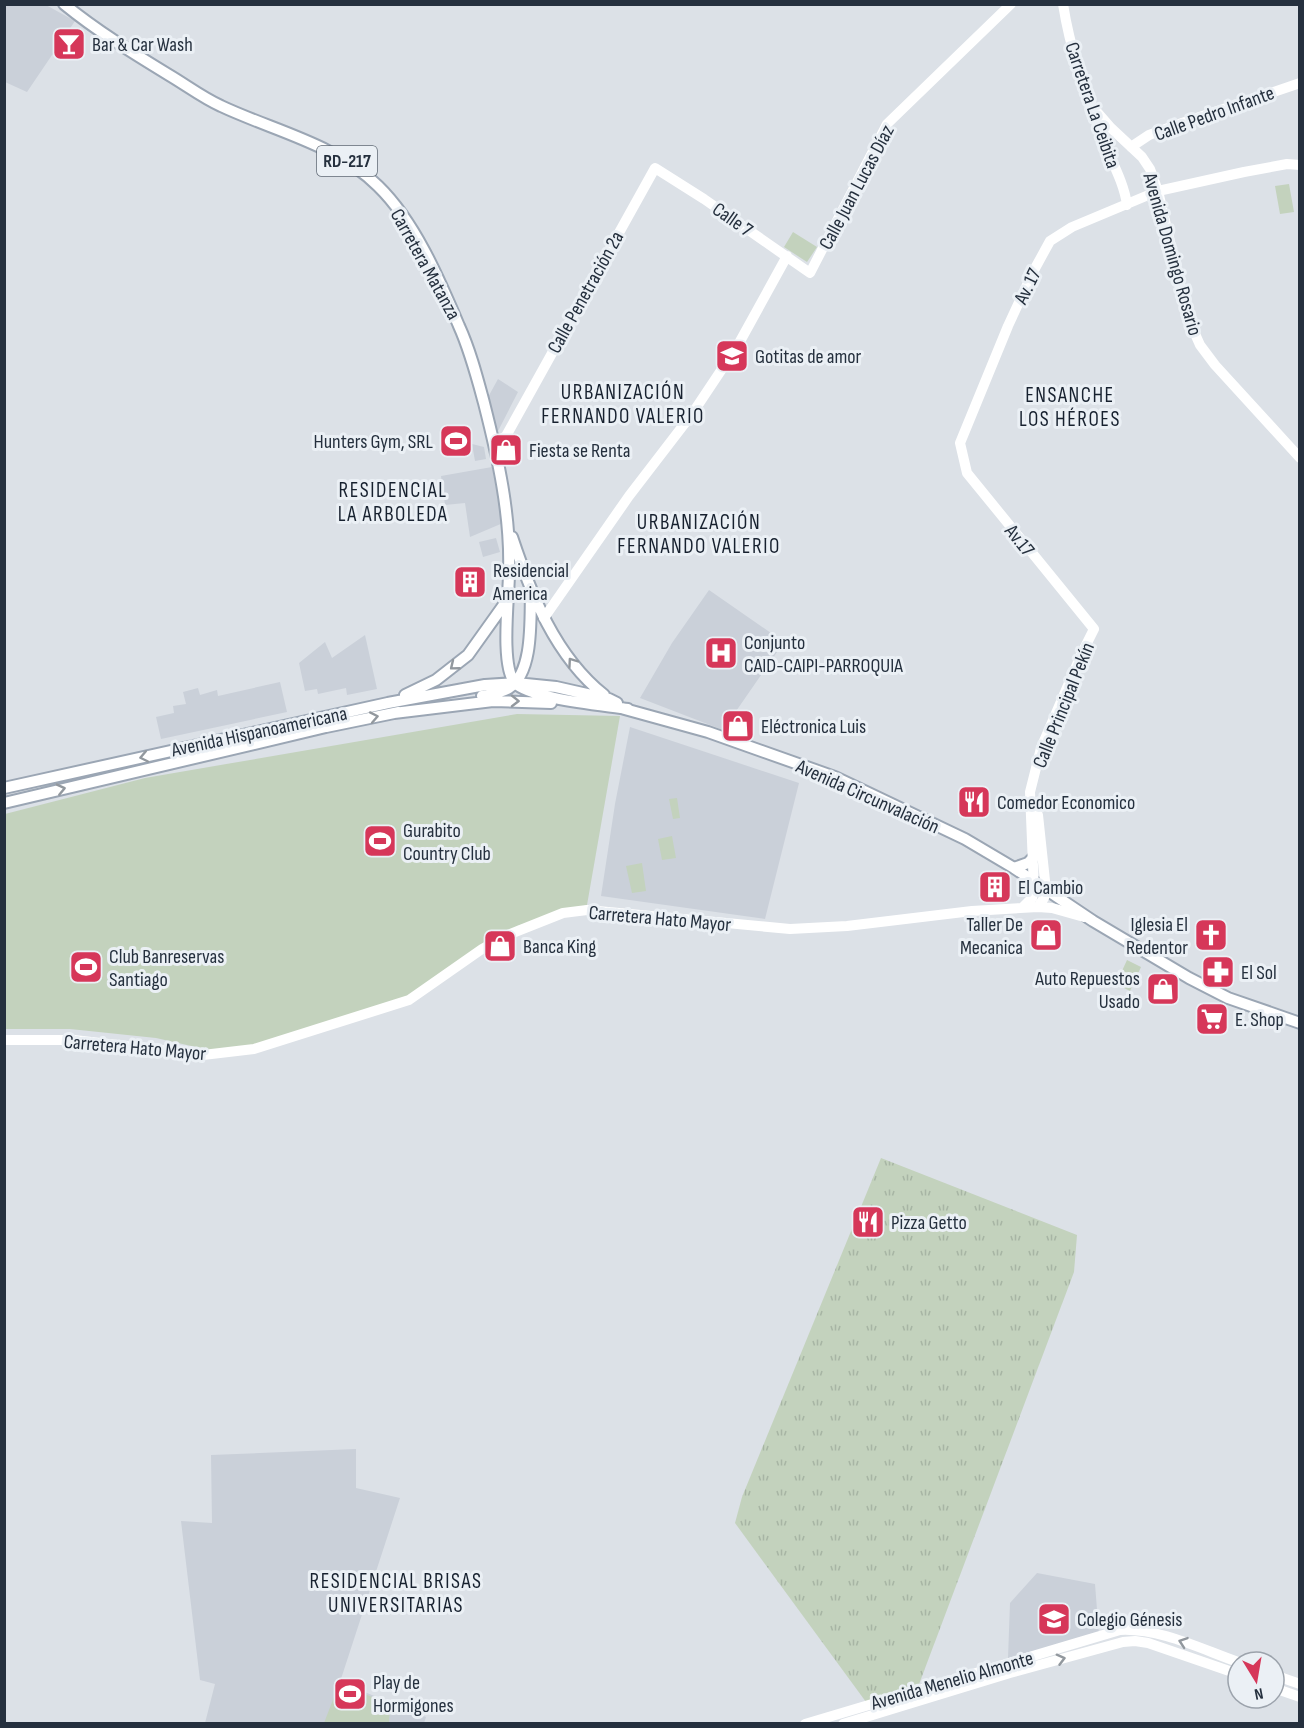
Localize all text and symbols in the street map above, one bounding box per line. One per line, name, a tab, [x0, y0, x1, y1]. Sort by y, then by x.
bar icon: Bar & Car Wash	[51, 26, 87, 62]
place label: Bar & Car Wash	[92, 33, 193, 57]
street label: Carretera La Ceibita	[1059, 39, 1125, 172]
street label: Calle Pedro Infante	[1151, 81, 1278, 147]
street label: Calle Juan Lucas Díaz	[814, 121, 900, 254]
road number: RD-217	[317, 146, 377, 176]
street label: Avenida Domingo Rosario	[1137, 169, 1207, 338]
street label: Calle 7	[708, 197, 757, 242]
street label: Carretera Matanza	[385, 205, 465, 324]
street label: Calle Penetración 2a	[542, 227, 629, 358]
street label: Av. 17	[1009, 265, 1047, 309]
school or university icon: Gotitas de amor	[714, 338, 750, 374]
place label: Gotitas de amor	[755, 345, 862, 369]
district label: URBANIZACIÓN FERNANDO VALERIO	[541, 380, 705, 429]
district label: ENSANCHE LOS HÉROES	[1019, 383, 1121, 432]
sports icon: Hunters Gym, SRL	[438, 423, 474, 459]
place label: Hunters Gym, SRL	[314, 430, 434, 454]
shop icon: Fiesta se Renta	[488, 432, 524, 468]
place label: Fiesta se Renta	[529, 439, 631, 463]
district label: RESIDENCIAL LA ARBOLEDA	[338, 478, 448, 527]
district label: URBANIZACIÓN FERNANDO VALERIO	[617, 510, 781, 559]
street label: Av.17	[999, 519, 1039, 561]
place label: Residencial America	[492, 559, 569, 606]
building icon: Residencial America	[452, 564, 488, 600]
place label: Conjunto CAID-CAIPI-PARROQUIA	[744, 631, 903, 678]
hospital icon: Conjunto CAID-CAIPI-PARROQUIA	[703, 635, 739, 671]
street label: Calle Principal Pekín	[1028, 639, 1100, 772]
one-way arrow	[568, 658, 579, 669]
one-way arrow	[450, 659, 461, 670]
one-way arrow	[511, 695, 520, 708]
street label: Avenida Hispanoamericana	[168, 702, 349, 763]
shop icon: Eléctronica Luis	[720, 708, 756, 744]
one-way arrow	[369, 711, 379, 724]
place label: Eléctronica Luis	[761, 715, 866, 739]
one-way arrow	[139, 750, 149, 763]
street label: Avenida Circunvalación	[791, 754, 943, 839]
one-way arrow	[56, 784, 66, 797]
restaurant icon: Comedor Economico	[956, 784, 992, 820]
place label: Comedor Economico	[997, 791, 1135, 815]
place label: Gurabito Country Club	[403, 819, 491, 866]
sports icon: Gurabito Country Club	[362, 823, 398, 859]
building icon: El Cambio	[977, 869, 1013, 905]
place label: El Cambio	[1018, 876, 1083, 900]
street label: Carretera Hato Mayor	[588, 901, 732, 937]
place label: Taller De Mecanica	[960, 913, 1023, 960]
place label: Iglesia El Redentor	[1126, 913, 1188, 960]
shop icon: Taller De Mecanica	[1028, 917, 1064, 953]
church icon: Iglesia El Redentor	[1193, 917, 1229, 953]
shop icon: Banca King	[482, 928, 518, 964]
place label: Banca King	[523, 935, 596, 959]
place label: Club Banreservas Santiago	[109, 945, 224, 992]
sports icon: Club Banreservas Santiago	[68, 949, 104, 985]
pharmacy icon: El Sol	[1200, 954, 1236, 990]
place label: El Sol	[1241, 961, 1277, 985]
place label: Auto Repuestos Usado	[1034, 967, 1140, 1014]
shop icon: Auto Repuestos Usado	[1145, 971, 1181, 1007]
supermarket icon: E. Shop	[1194, 1001, 1230, 1037]
place label: E. Shop	[1235, 1008, 1284, 1032]
street label: Carretera Hato Mayor	[63, 1030, 207, 1066]
restaurant icon: Pizza Getto	[850, 1204, 886, 1240]
place label: Pizza Getto	[891, 1211, 967, 1235]
district label: RESIDENCIAL BRISAS UNIVERSITARIAS	[309, 1569, 483, 1618]
school or university icon: Colegio Génesis	[1036, 1601, 1072, 1637]
place label: Colegio Génesis	[1077, 1608, 1183, 1632]
one-way arrow	[1178, 1637, 1189, 1650]
street label: Avenida Menelio Almonte	[867, 1646, 1036, 1716]
north arrow	[1226, 1650, 1286, 1710]
one-way arrow	[1055, 1654, 1065, 1666]
place label: Play de Hormigones	[373, 1671, 454, 1718]
sports icon: Play de Hormigones	[332, 1676, 368, 1712]
text: N	[1253, 1683, 1265, 1703]

